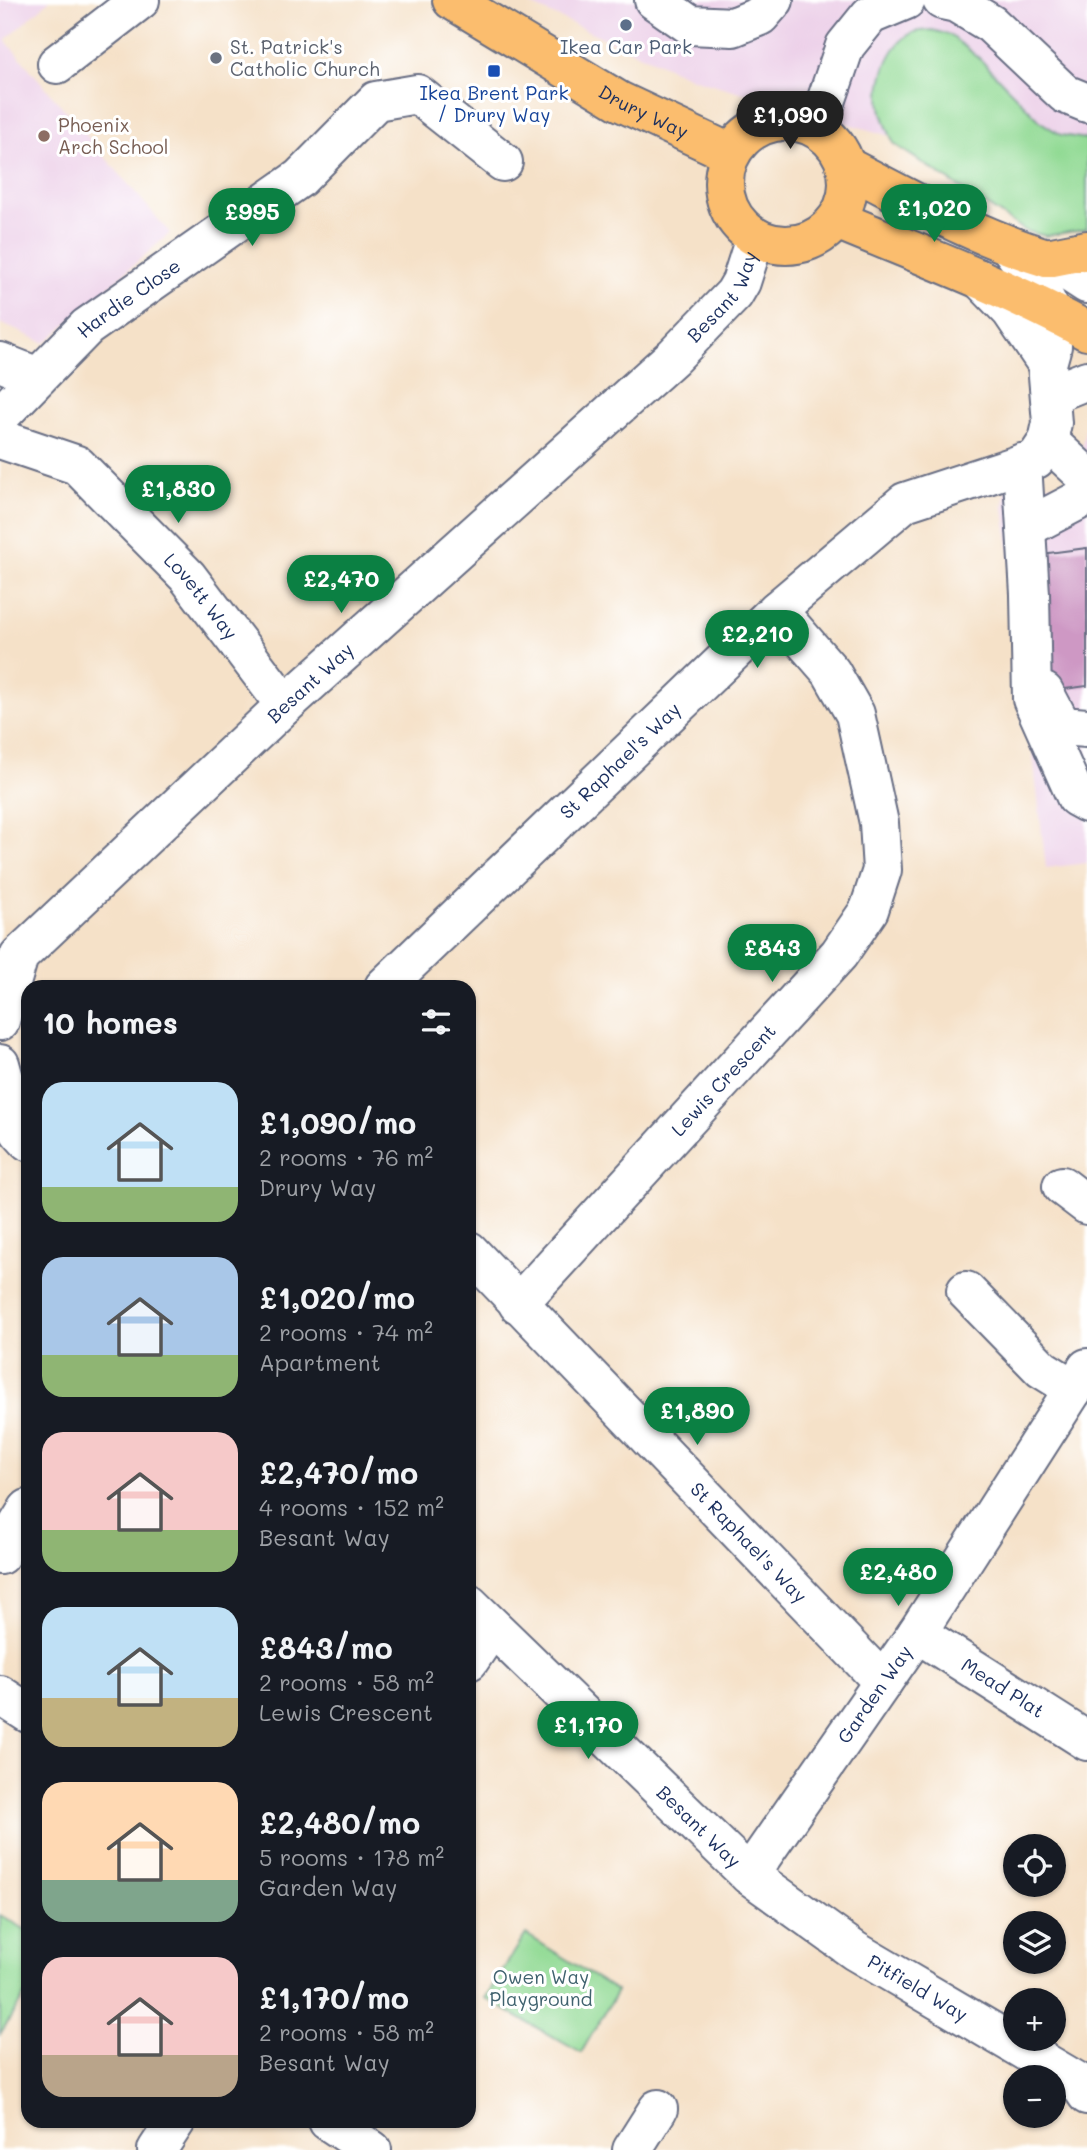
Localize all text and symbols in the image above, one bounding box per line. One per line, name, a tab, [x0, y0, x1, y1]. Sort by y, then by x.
marker: Ikea Car Park	[618, 17, 634, 33]
place label: St. Patrick's Catholic Church	[230, 34, 380, 81]
place label: Ikea Car Park	[560, 34, 692, 59]
marker: St. Patrick's Catholic Church	[208, 50, 224, 66]
marker: Ikea Brent Park / Drury Way	[486, 63, 502, 79]
street label: Drury Way	[594, 79, 693, 144]
place label: Ikea Brent Park / Drury Way	[419, 80, 569, 127]
pin: £1,090	[733, 92, 847, 151]
text: £1,090	[753, 99, 827, 129]
place label: Phoenix Arch School	[58, 112, 169, 159]
marker: Phoenix Arch School	[36, 128, 52, 144]
pin: £1,020	[877, 184, 991, 244]
pin: £995	[211, 188, 293, 248]
text: £1,020	[897, 192, 971, 222]
text: £995	[224, 196, 280, 226]
street label: Besant Way	[681, 248, 762, 347]
street label: Hardie Close	[71, 253, 185, 343]
pin: £1,830	[121, 466, 235, 525]
text: £1,830	[141, 473, 215, 503]
street label: Lovett Way	[159, 547, 244, 644]
pin: £2,470	[284, 556, 398, 615]
text: £2,470	[303, 563, 379, 593]
pin: £2,210	[700, 610, 814, 670]
text: £2,210	[721, 618, 793, 648]
street label: Besant Way	[261, 637, 358, 728]
street label: St Raphael's Way	[554, 697, 685, 824]
pin: £843	[731, 925, 813, 984]
text: £843	[744, 932, 800, 962]
text: 10 homes	[42, 1002, 178, 1042]
icon: filters	[417, 1003, 455, 1041]
street label: Lewis Crescent	[665, 1018, 781, 1141]
text: £1,090/mo	[259, 1102, 416, 1142]
icon: home	[98, 1110, 182, 1194]
text: 2 rooms · 76 m²	[259, 1142, 433, 1172]
text: Drury Way	[259, 1172, 376, 1202]
text: £1,020/mo	[259, 1277, 415, 1317]
icon: home	[98, 1285, 182, 1369]
text: 2 rooms · 74 m²	[259, 1317, 433, 1347]
text: Apartment	[259, 1347, 381, 1377]
pin: £1,890	[640, 1388, 754, 1447]
text: £1,890	[660, 1395, 734, 1425]
text: £2,470/mo	[259, 1452, 418, 1492]
icon: home	[98, 1460, 182, 1544]
street label: St Raphael's Way	[685, 1476, 813, 1608]
text: 4 rooms · 152 m²	[259, 1492, 444, 1522]
text: Besant Way	[259, 1522, 390, 1552]
pin: £2,480	[841, 1548, 955, 1608]
text: £2,480	[859, 1556, 937, 1586]
text: £843/mo	[259, 1627, 393, 1667]
icon: home	[98, 1635, 182, 1719]
street label: Garden Way	[831, 1640, 917, 1748]
street label: Mead Plat	[957, 1652, 1050, 1723]
text: 2 rooms · 58 m²	[259, 1667, 434, 1697]
text: Lewis Crescent	[259, 1697, 433, 1727]
pin: £1,170	[531, 1702, 645, 1761]
text: £1,170	[553, 1709, 623, 1739]
street label: Besant Way	[652, 1780, 747, 1873]
text: £2,480/mo	[259, 1802, 420, 1842]
icon: home	[98, 1810, 182, 1894]
map controls	[1003, 1834, 1066, 2128]
button: locate	[1003, 1834, 1066, 1897]
text: 5 rooms · 178 m²	[259, 1842, 444, 1872]
text: Garden Way	[259, 1872, 397, 1902]
button: layers	[1003, 1911, 1066, 1974]
street label: Pitfield Way	[863, 1948, 973, 2027]
park label: Owen Way Playground	[490, 1964, 592, 2011]
text: £1,170/mo	[259, 1977, 409, 2017]
icon: home	[98, 1985, 182, 2069]
button: +	[1003, 1988, 1066, 2051]
text: 2 rooms · 58 m²	[259, 2017, 434, 2047]
text: Besant Way	[259, 2047, 390, 2077]
button: −	[1003, 2065, 1066, 2128]

